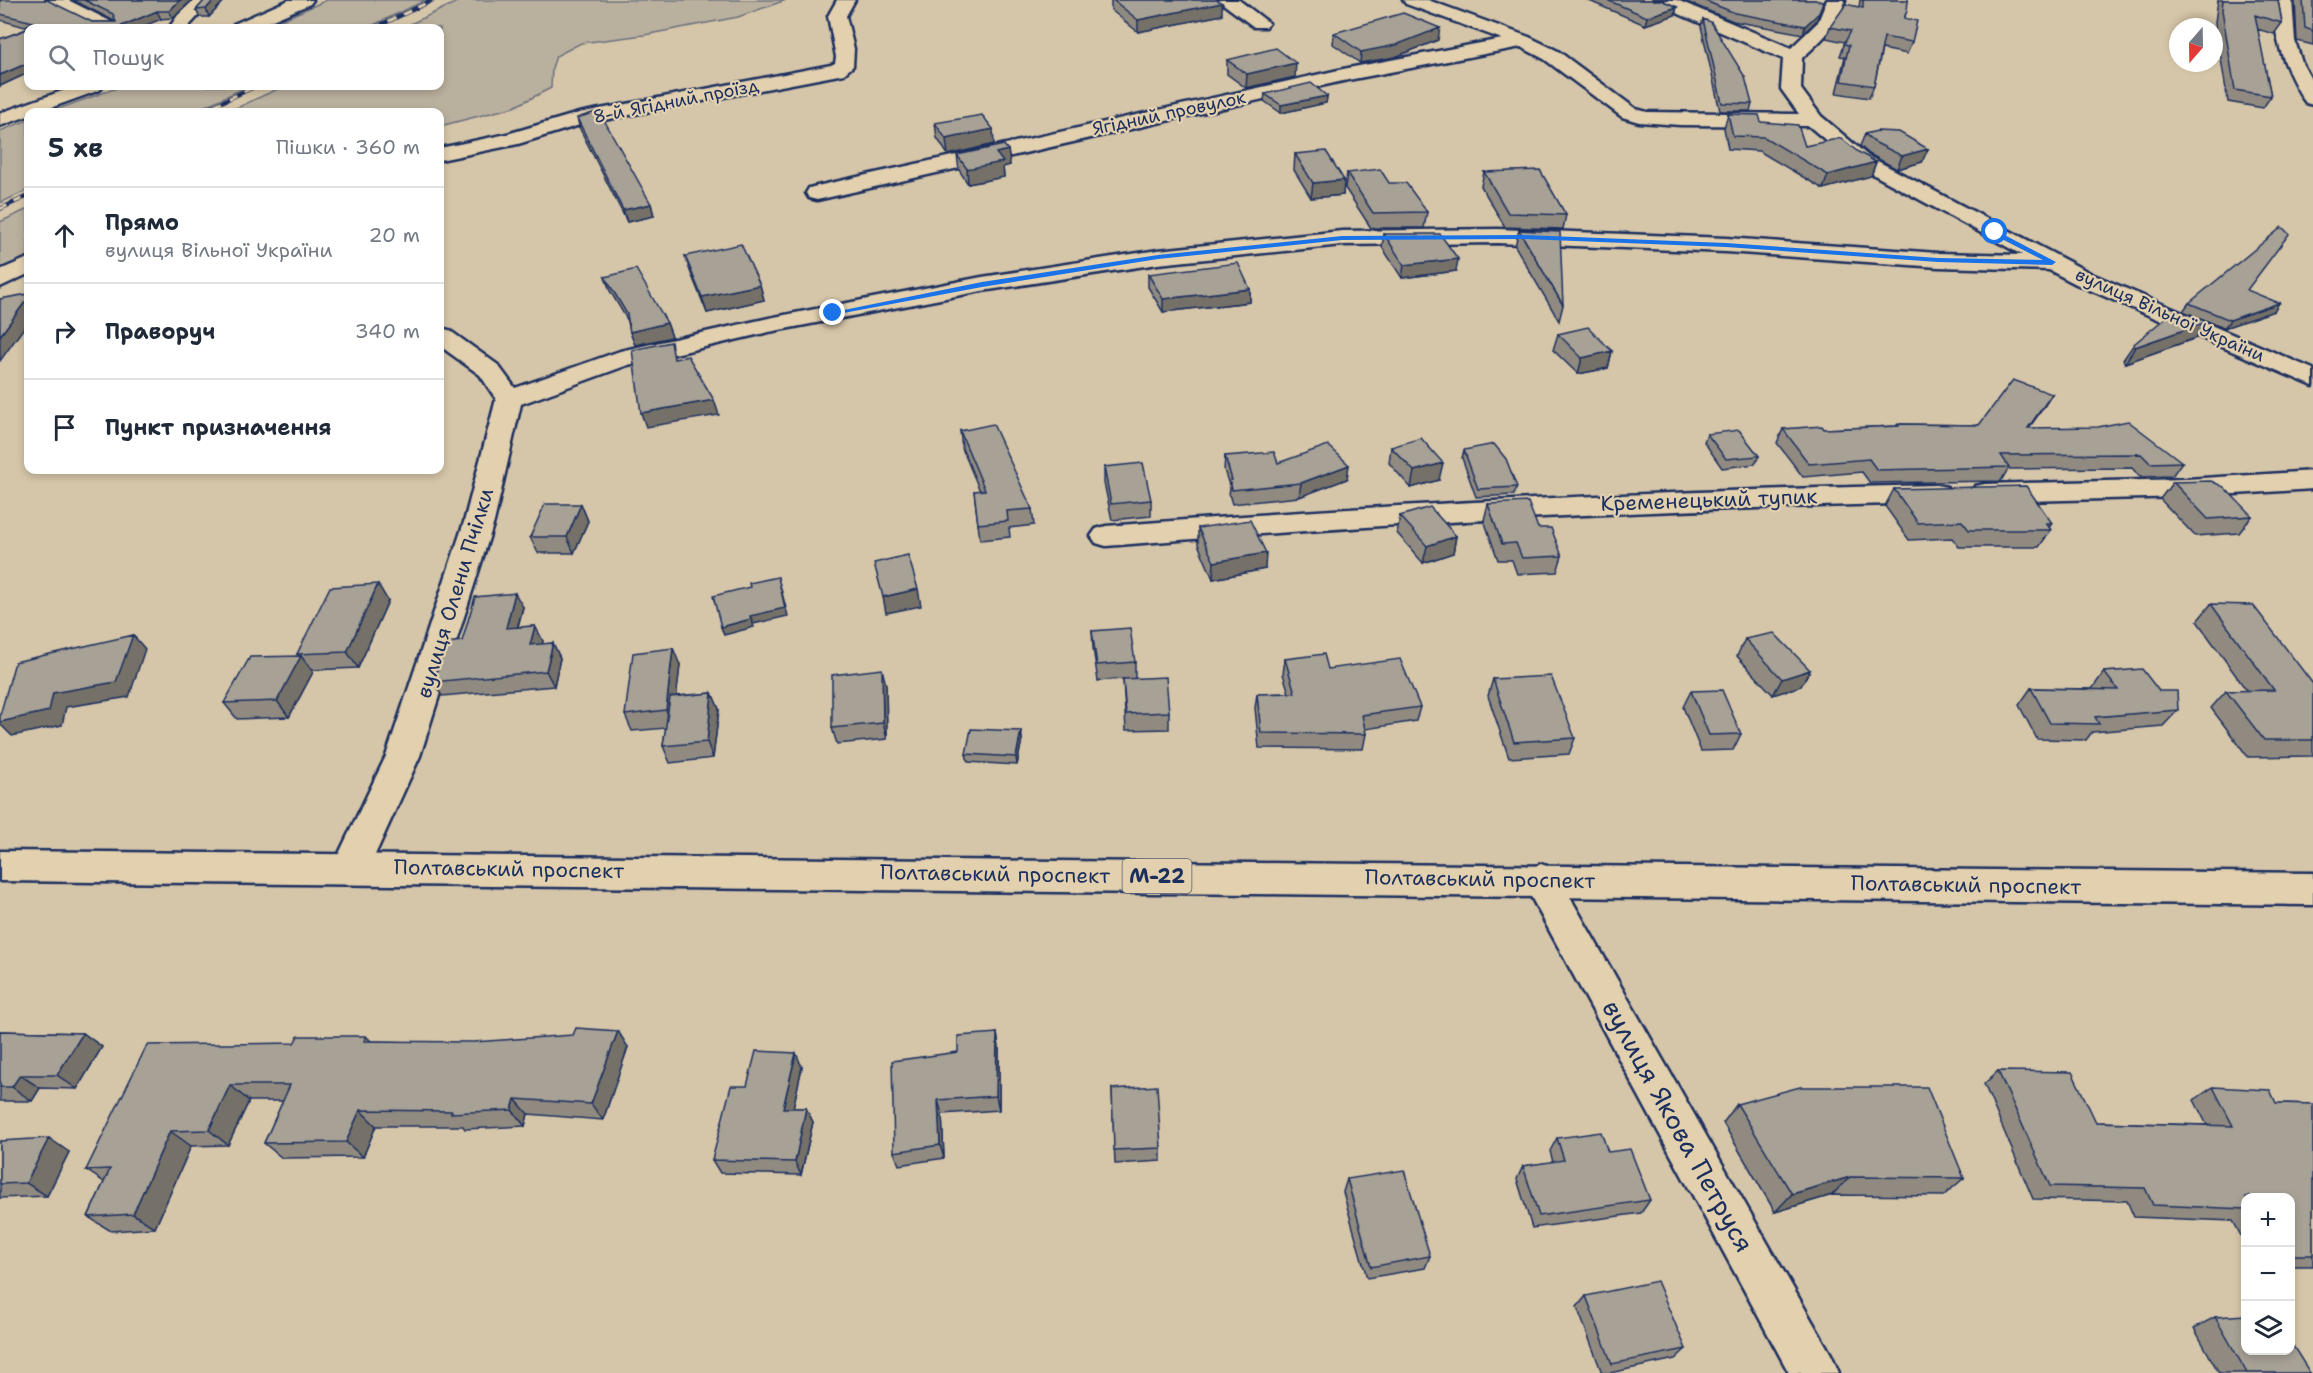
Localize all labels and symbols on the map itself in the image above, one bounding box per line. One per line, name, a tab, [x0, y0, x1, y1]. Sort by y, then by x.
north arrow	[2169, 18, 2223, 72]
street label: 8-й Ягідний проїзд	[591, 73, 761, 129]
street label: Ягідний провулок	[1090, 85, 1248, 141]
route start	[1981, 218, 2007, 244]
street label: вулиця Вільної України	[2072, 262, 2269, 368]
route end	[819, 299, 845, 325]
street label: Кременецький тупик	[1600, 482, 1818, 518]
street label: вулиця Олени Пчілки	[410, 484, 500, 702]
street label: Полтавський проспект	[394, 853, 625, 885]
street label: Полтавський проспект	[880, 858, 1111, 890]
road number: М-22	[1122, 859, 1192, 893]
street label: Полтавський проспект	[1365, 863, 1596, 895]
street label: Полтавський проспект	[1851, 869, 2082, 901]
street label: вулиця Якова Петруся	[1594, 993, 1762, 1258]

